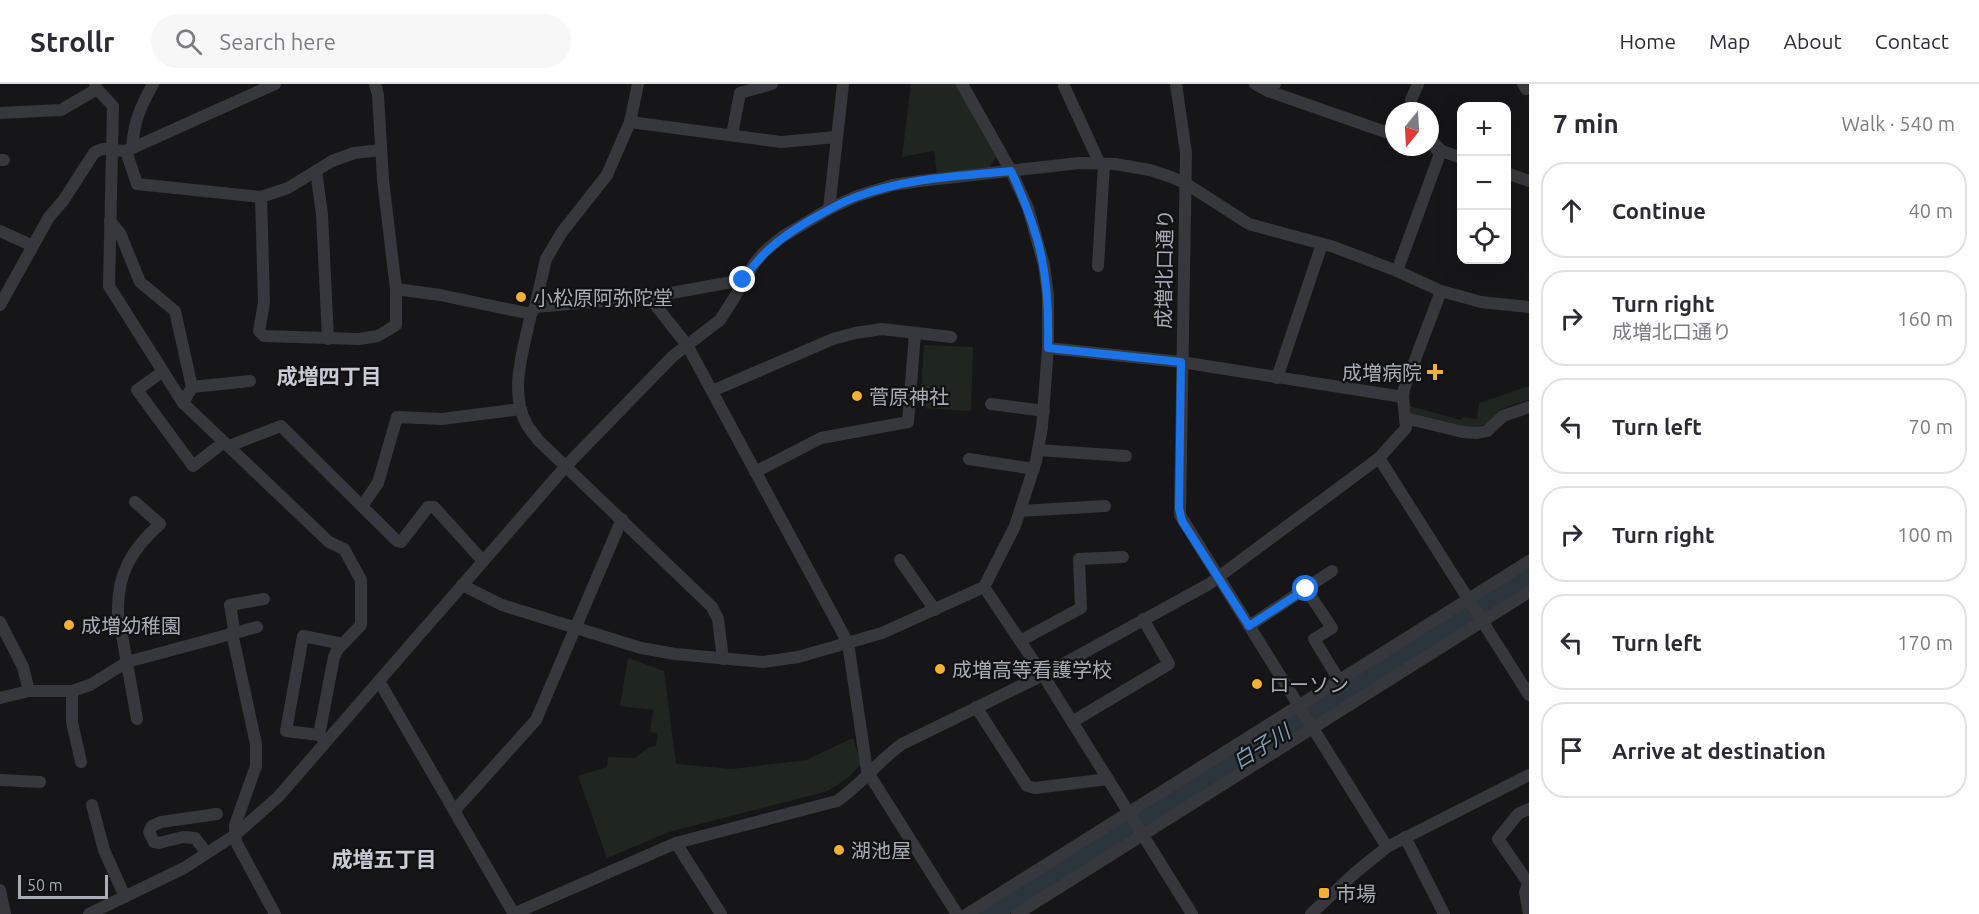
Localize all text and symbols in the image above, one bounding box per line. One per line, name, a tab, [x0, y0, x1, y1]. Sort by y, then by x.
search box	[151, 14, 571, 68]
icon: search	[172, 25, 205, 58]
text: Strollr	[30, 26, 115, 57]
text: Search here	[220, 29, 336, 54]
text: Home	[1619, 29, 1676, 53]
text: Map	[1709, 29, 1750, 53]
text: About	[1783, 29, 1842, 53]
text: Contact	[1875, 29, 1949, 53]
north arrow	[1385, 102, 1439, 156]
map controls	[1457, 102, 1511, 264]
button: +	[1457, 102, 1511, 156]
text: 7 min	[1553, 109, 1619, 138]
text: Walk · 540 m	[1842, 112, 1955, 135]
button: −	[1457, 156, 1511, 210]
icon: ahead	[1555, 194, 1588, 227]
text: Continue	[1612, 198, 1706, 223]
text: 40 m	[1909, 199, 1953, 222]
street label: 成増北口通り	[1151, 209, 1177, 329]
button: locate	[1457, 210, 1511, 264]
route end	[729, 266, 755, 292]
place label: 小松原阿弥陀堂	[533, 286, 673, 309]
marker: 小松原阿弥陀堂	[514, 290, 528, 304]
text: Turn right	[1612, 291, 1714, 316]
icon: right	[1555, 302, 1588, 335]
text: 160 m	[1897, 307, 1953, 330]
text: 成増北口通り	[1612, 320, 1732, 343]
place label: 成増病院	[1342, 361, 1422, 384]
marker: 成増病院	[1426, 363, 1444, 381]
district label: 成増四丁目	[277, 364, 382, 388]
place label: 菅原神社	[869, 385, 949, 408]
marker: 菅原神社	[850, 389, 864, 403]
icon: left	[1555, 410, 1588, 443]
text: Turn left	[1612, 414, 1702, 439]
text: 70 m	[1909, 415, 1953, 438]
icon: right	[1555, 518, 1588, 551]
text: Turn right	[1612, 522, 1714, 547]
text: 100 m	[1897, 523, 1953, 546]
route start	[1292, 575, 1318, 601]
place label: 成増幼稚園	[81, 614, 181, 637]
marker: 成増幼稚園	[62, 618, 76, 632]
icon: left	[1555, 626, 1588, 659]
text: Turn left	[1612, 630, 1702, 655]
text: 170 m	[1897, 631, 1953, 654]
place label: 成増高等看護学校	[952, 658, 1112, 681]
marker: 成増高等看護学校	[933, 662, 947, 676]
place label: ローソン	[1269, 673, 1349, 696]
marker: ローソン	[1250, 677, 1264, 691]
water label: 白子川	[1228, 718, 1296, 773]
icon: arrive	[1555, 734, 1588, 767]
text: Arrive at destination	[1612, 738, 1826, 763]
place label: 湖池屋	[851, 839, 911, 862]
marker: 湖池屋	[832, 843, 846, 857]
district label: 成増五丁目	[332, 847, 437, 871]
scale bar	[18, 872, 108, 900]
text: 50 m	[27, 876, 63, 894]
place label: 市場	[1336, 882, 1376, 905]
marker: 市場	[1317, 886, 1331, 900]

